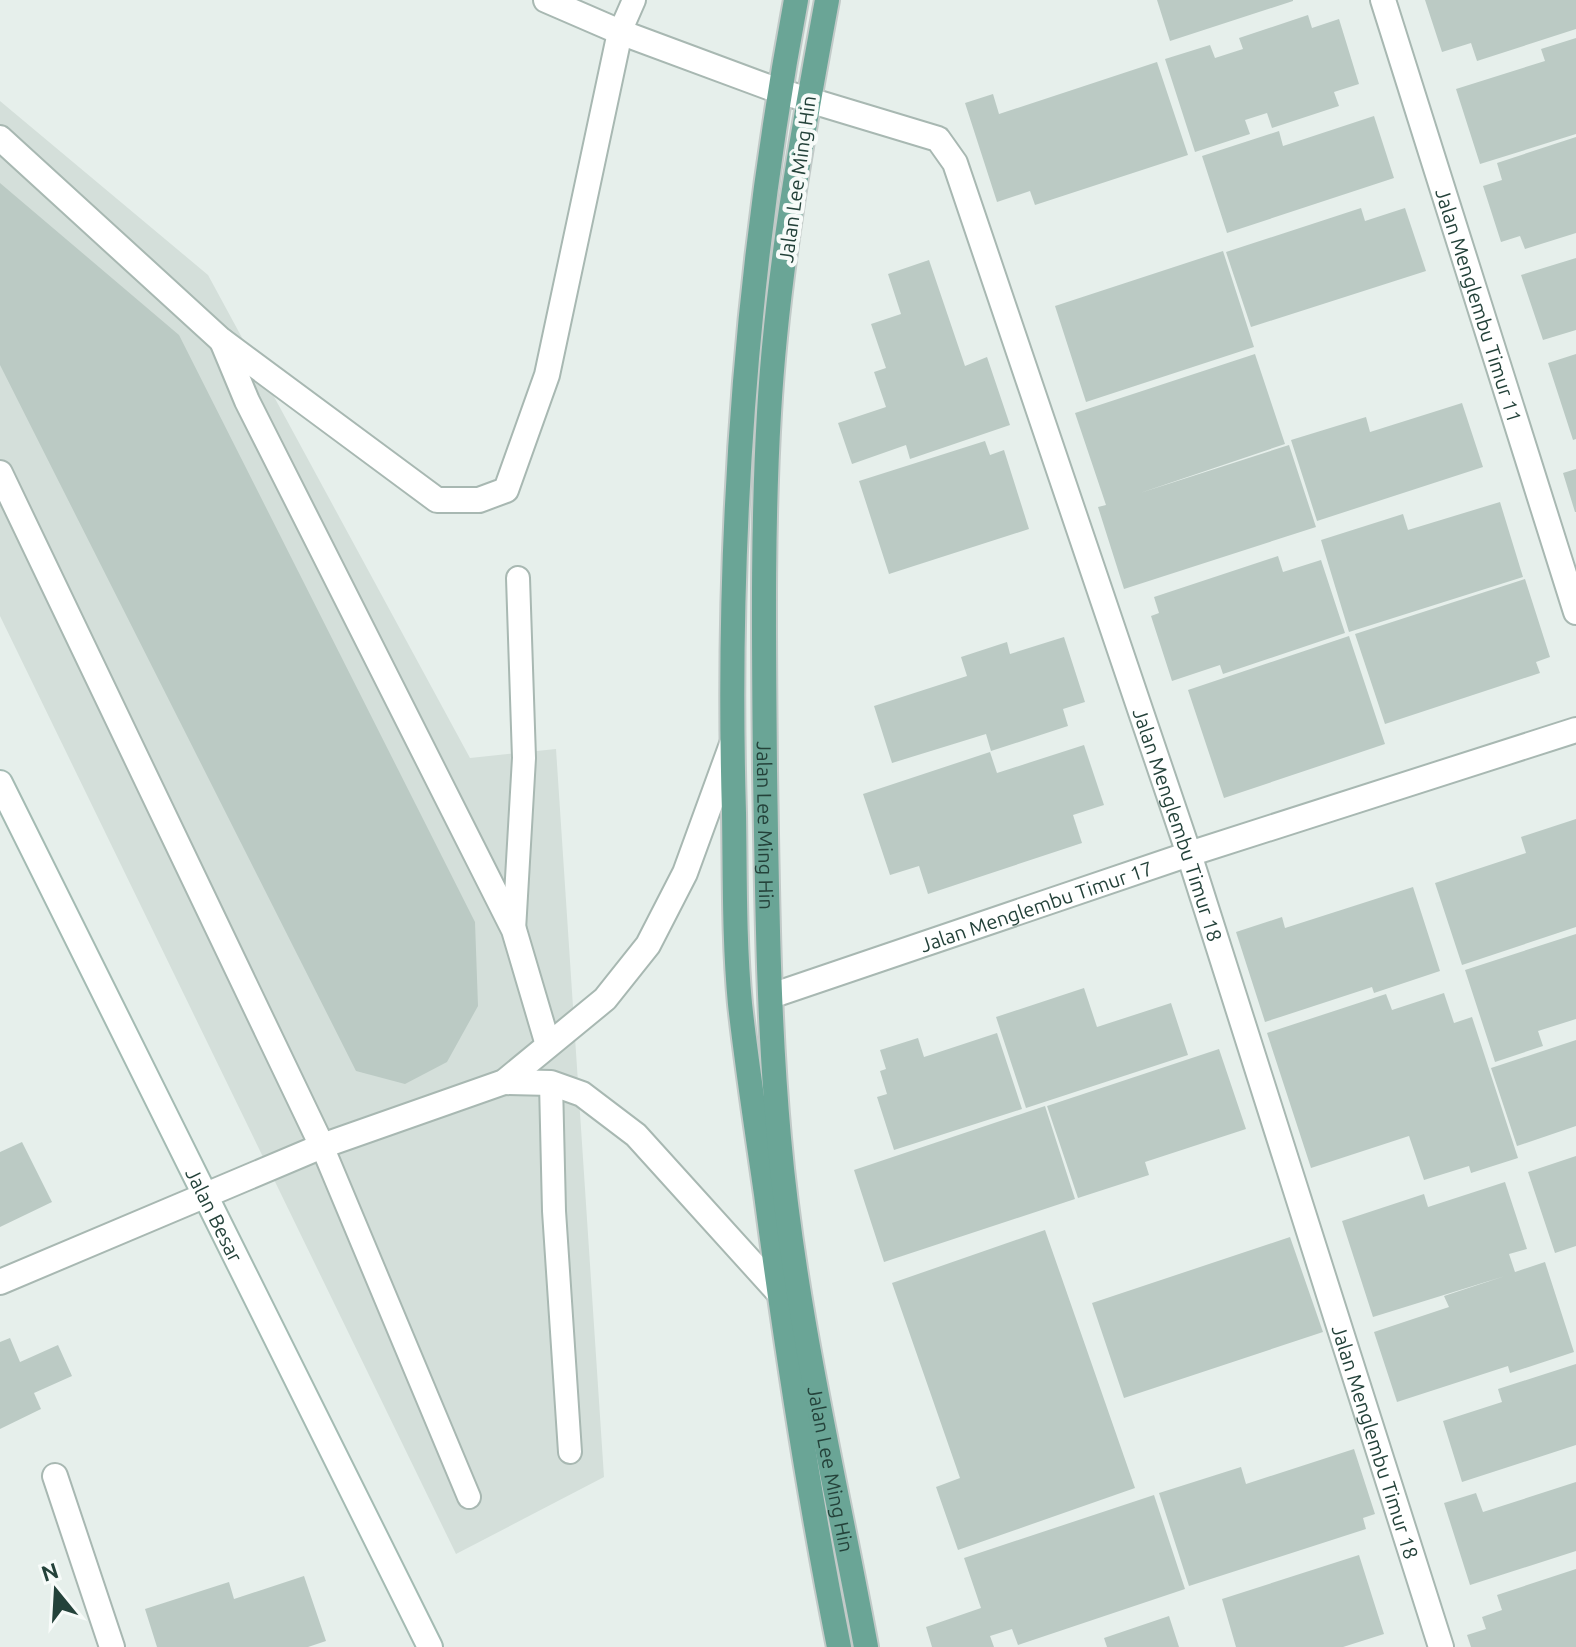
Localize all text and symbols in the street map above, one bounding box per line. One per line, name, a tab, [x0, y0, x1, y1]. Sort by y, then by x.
street label: Jalan Lee Ming Hin	[774, 94, 820, 264]
street label: Jalan Menglembu Timur 11	[1432, 185, 1527, 425]
street label: Jalan Menglembu Timur 18	[1129, 705, 1227, 944]
street label: Jalan Lee Ming Hin	[753, 741, 779, 910]
street label: Jalan Menglembu Timur 17	[917, 856, 1155, 956]
street label: Jalan Besar	[182, 1164, 248, 1266]
street label: Jalan Menglembu Timur 18	[1328, 1322, 1424, 1562]
street label: Jalan Lee Ming Hin	[804, 1384, 859, 1554]
north arrow	[16, 1551, 96, 1631]
text: N	[38, 1557, 61, 1586]

